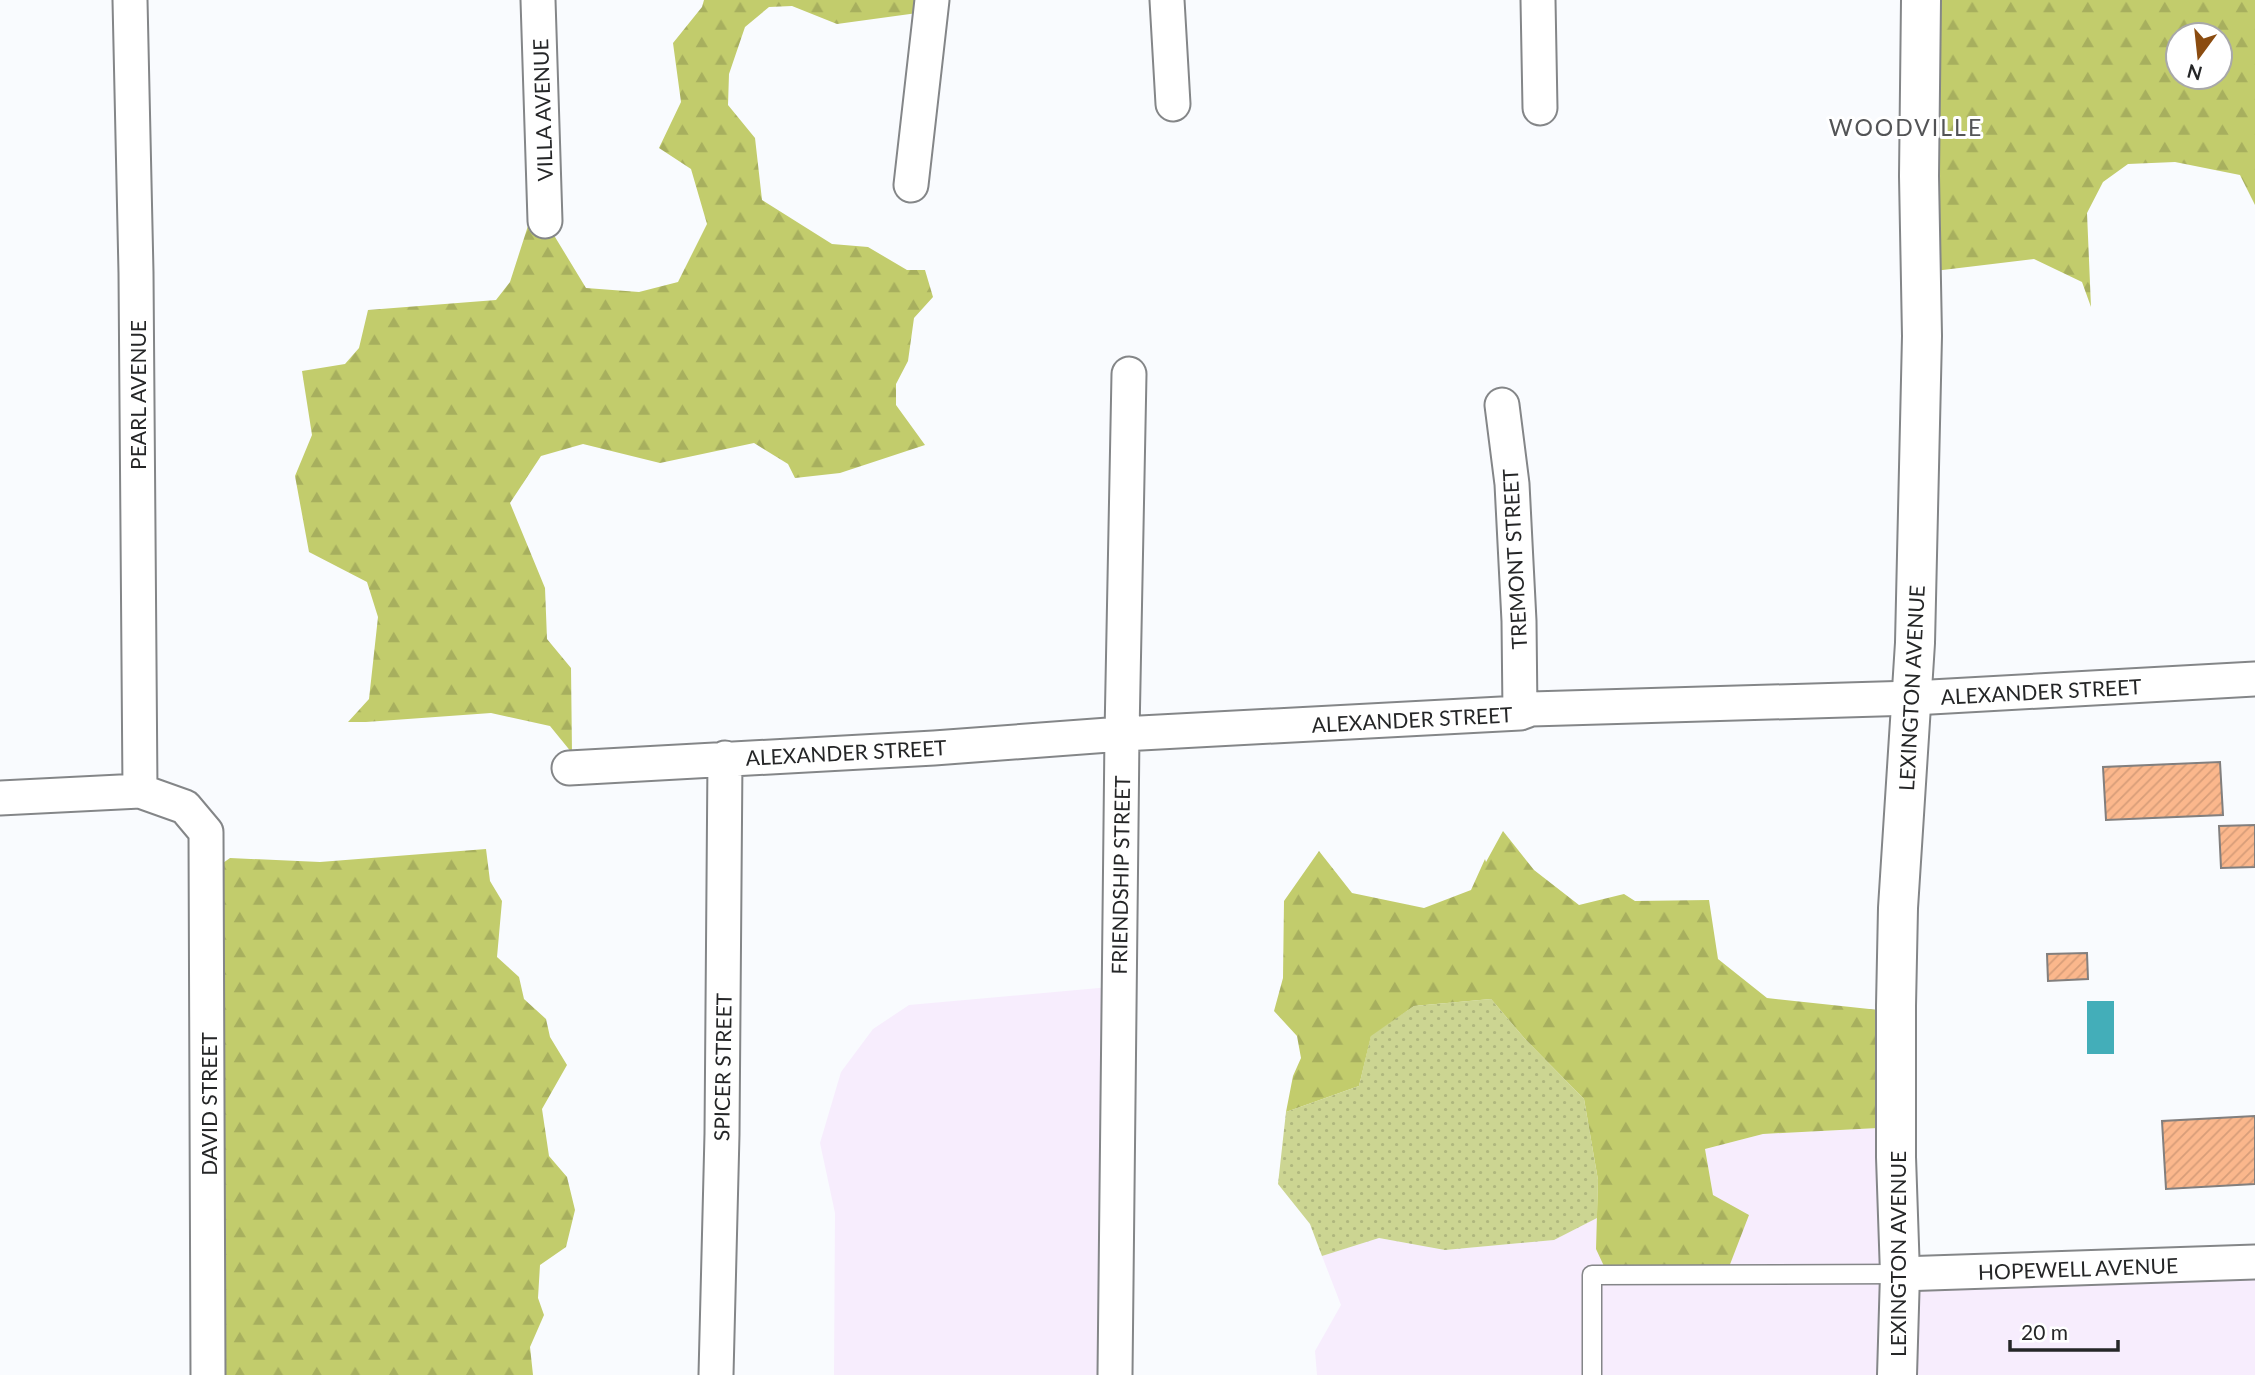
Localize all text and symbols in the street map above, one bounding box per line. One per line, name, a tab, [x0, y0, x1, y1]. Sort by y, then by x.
north arrow	[2164, 21, 2234, 91]
street label: VILLA AVENUE	[527, 38, 557, 182]
text: N	[2184, 60, 2205, 86]
district label: WOODVILLE	[1829, 113, 1983, 141]
street label: PEARL AVENUE	[125, 320, 150, 470]
street label: TREMONT STREET	[1497, 467, 1531, 650]
street label: LEXINGTON AVENUE	[1893, 584, 1929, 792]
street label: ALEXANDER STREET	[1940, 673, 2143, 709]
street label: ALEXANDER STREET	[1311, 701, 1514, 737]
street label: ALEXANDER STREET	[745, 734, 948, 770]
street label: FRIENDSHIP STREET	[1106, 775, 1134, 975]
street label: SPICER STREET	[708, 992, 736, 1141]
street label: DAVID STREET	[196, 1032, 221, 1176]
street label: LEXINGTON AVENUE	[1885, 1151, 1910, 1357]
street label: HOPEWELL AVENUE	[1978, 1252, 2178, 1284]
scale bar	[2010, 1308, 2118, 1352]
text: 20 m	[2021, 1319, 2068, 1344]

